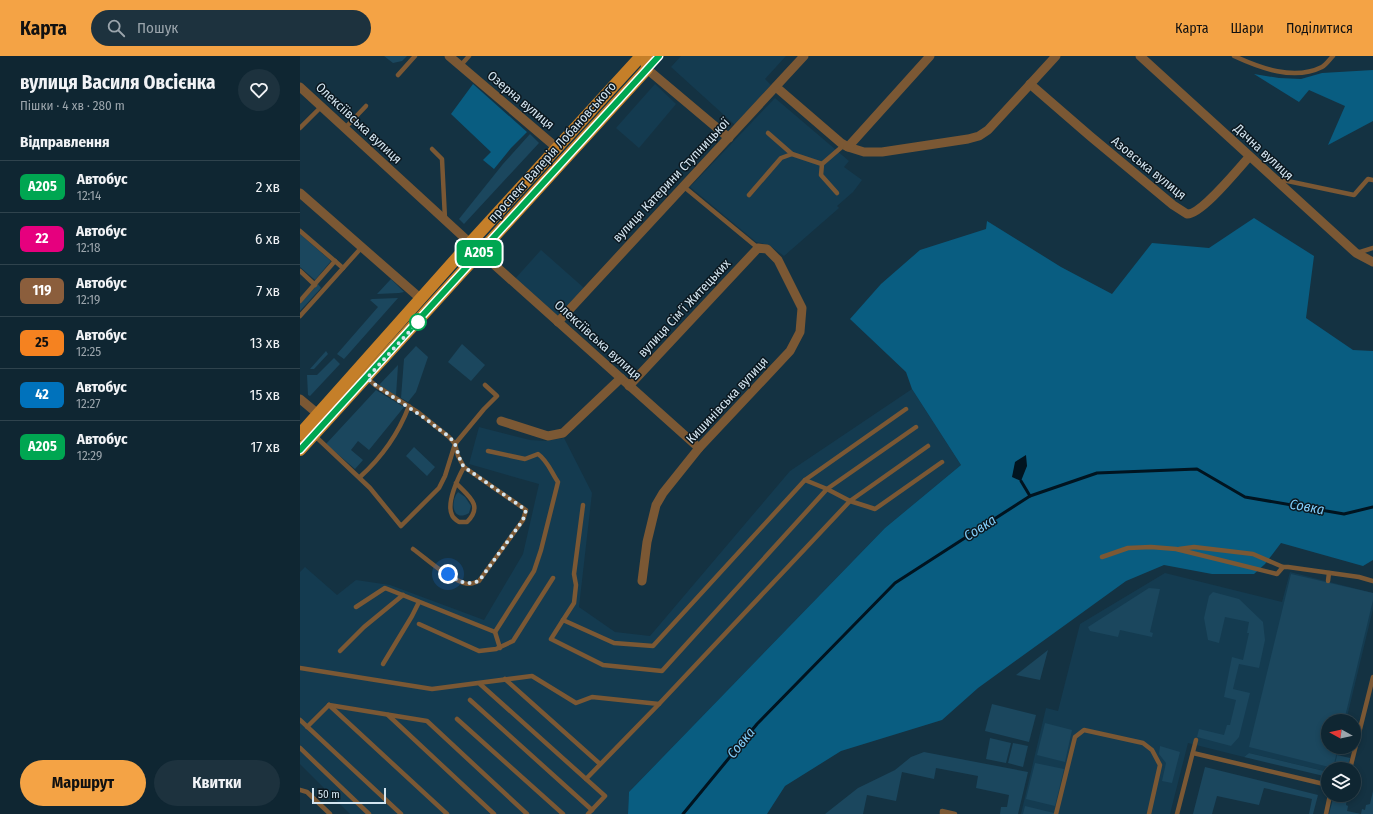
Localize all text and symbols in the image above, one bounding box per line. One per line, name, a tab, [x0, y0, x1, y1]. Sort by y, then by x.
search box	[91, 10, 371, 46]
text: Карта	[20, 17, 67, 40]
icon: search	[105, 17, 127, 39]
text: Пошук	[137, 19, 178, 37]
text: Карта	[1175, 20, 1209, 37]
text: Шари	[1231, 20, 1264, 37]
text: Поділитися	[1286, 20, 1353, 37]
street label: Озерна вулиця	[485, 68, 557, 132]
button: heart	[238, 69, 280, 111]
text: вулиця Василя Овсієнка	[20, 71, 215, 94]
street label: Олексіївська вулиця	[313, 79, 405, 167]
street label: проспект Валерія Лобановського	[485, 79, 619, 225]
text: Пішки · 4 хв · 280 m	[20, 98, 125, 113]
street label: вулиця Катерини Ступницької	[610, 114, 733, 245]
street label: Дачна вулиця	[1231, 120, 1297, 183]
text: Відправлення	[20, 133, 110, 151]
street label: Азовська вулиця	[1109, 133, 1189, 203]
text: Автобус	[77, 170, 128, 188]
text: А205	[28, 178, 57, 195]
text: 2 хв	[256, 178, 280, 196]
text: 12:14	[77, 188, 101, 203]
text: Автобус	[76, 222, 127, 240]
text: 22	[36, 230, 48, 247]
text: 6 хв	[255, 230, 280, 248]
text: 12:18	[76, 240, 101, 255]
line badge: А205	[451, 240, 507, 266]
text: А205	[465, 244, 493, 261]
street label: вулиця Сімʼї Житецьких	[635, 256, 734, 360]
text: Автобус	[76, 274, 127, 292]
text: 119	[33, 282, 51, 299]
text: 7 хв	[256, 282, 280, 300]
text: 12:19	[76, 292, 100, 307]
street label: Олексіївська вулиця	[551, 297, 645, 383]
unlabelled marker	[409, 313, 427, 331]
text: Автобус	[76, 326, 127, 344]
text: 25	[35, 334, 49, 351]
text: 13 хв	[250, 334, 280, 352]
text: 12:25	[76, 344, 101, 359]
street label: Кишинівська вулиця	[683, 354, 771, 446]
text: Автобус	[76, 378, 127, 396]
text: 42	[35, 386, 49, 403]
text: 15 хв	[250, 386, 280, 404]
text: 12:27	[76, 396, 100, 411]
text: Автобус	[77, 430, 128, 448]
text: А205	[28, 438, 57, 455]
text: 17 хв	[250, 438, 280, 456]
text: 12:29	[77, 448, 102, 463]
water label: Совка	[1288, 496, 1326, 518]
water label: Совка	[961, 511, 999, 545]
your location	[438, 564, 458, 584]
north arrow	[1321, 714, 1361, 754]
map controls	[1321, 714, 1361, 802]
water label: Совка	[723, 724, 759, 762]
button: Маршрут	[20, 760, 146, 806]
button: Квитки	[154, 760, 280, 806]
button: layers	[1321, 762, 1361, 802]
scale bar	[312, 786, 386, 805]
text: 50 m	[318, 788, 340, 801]

